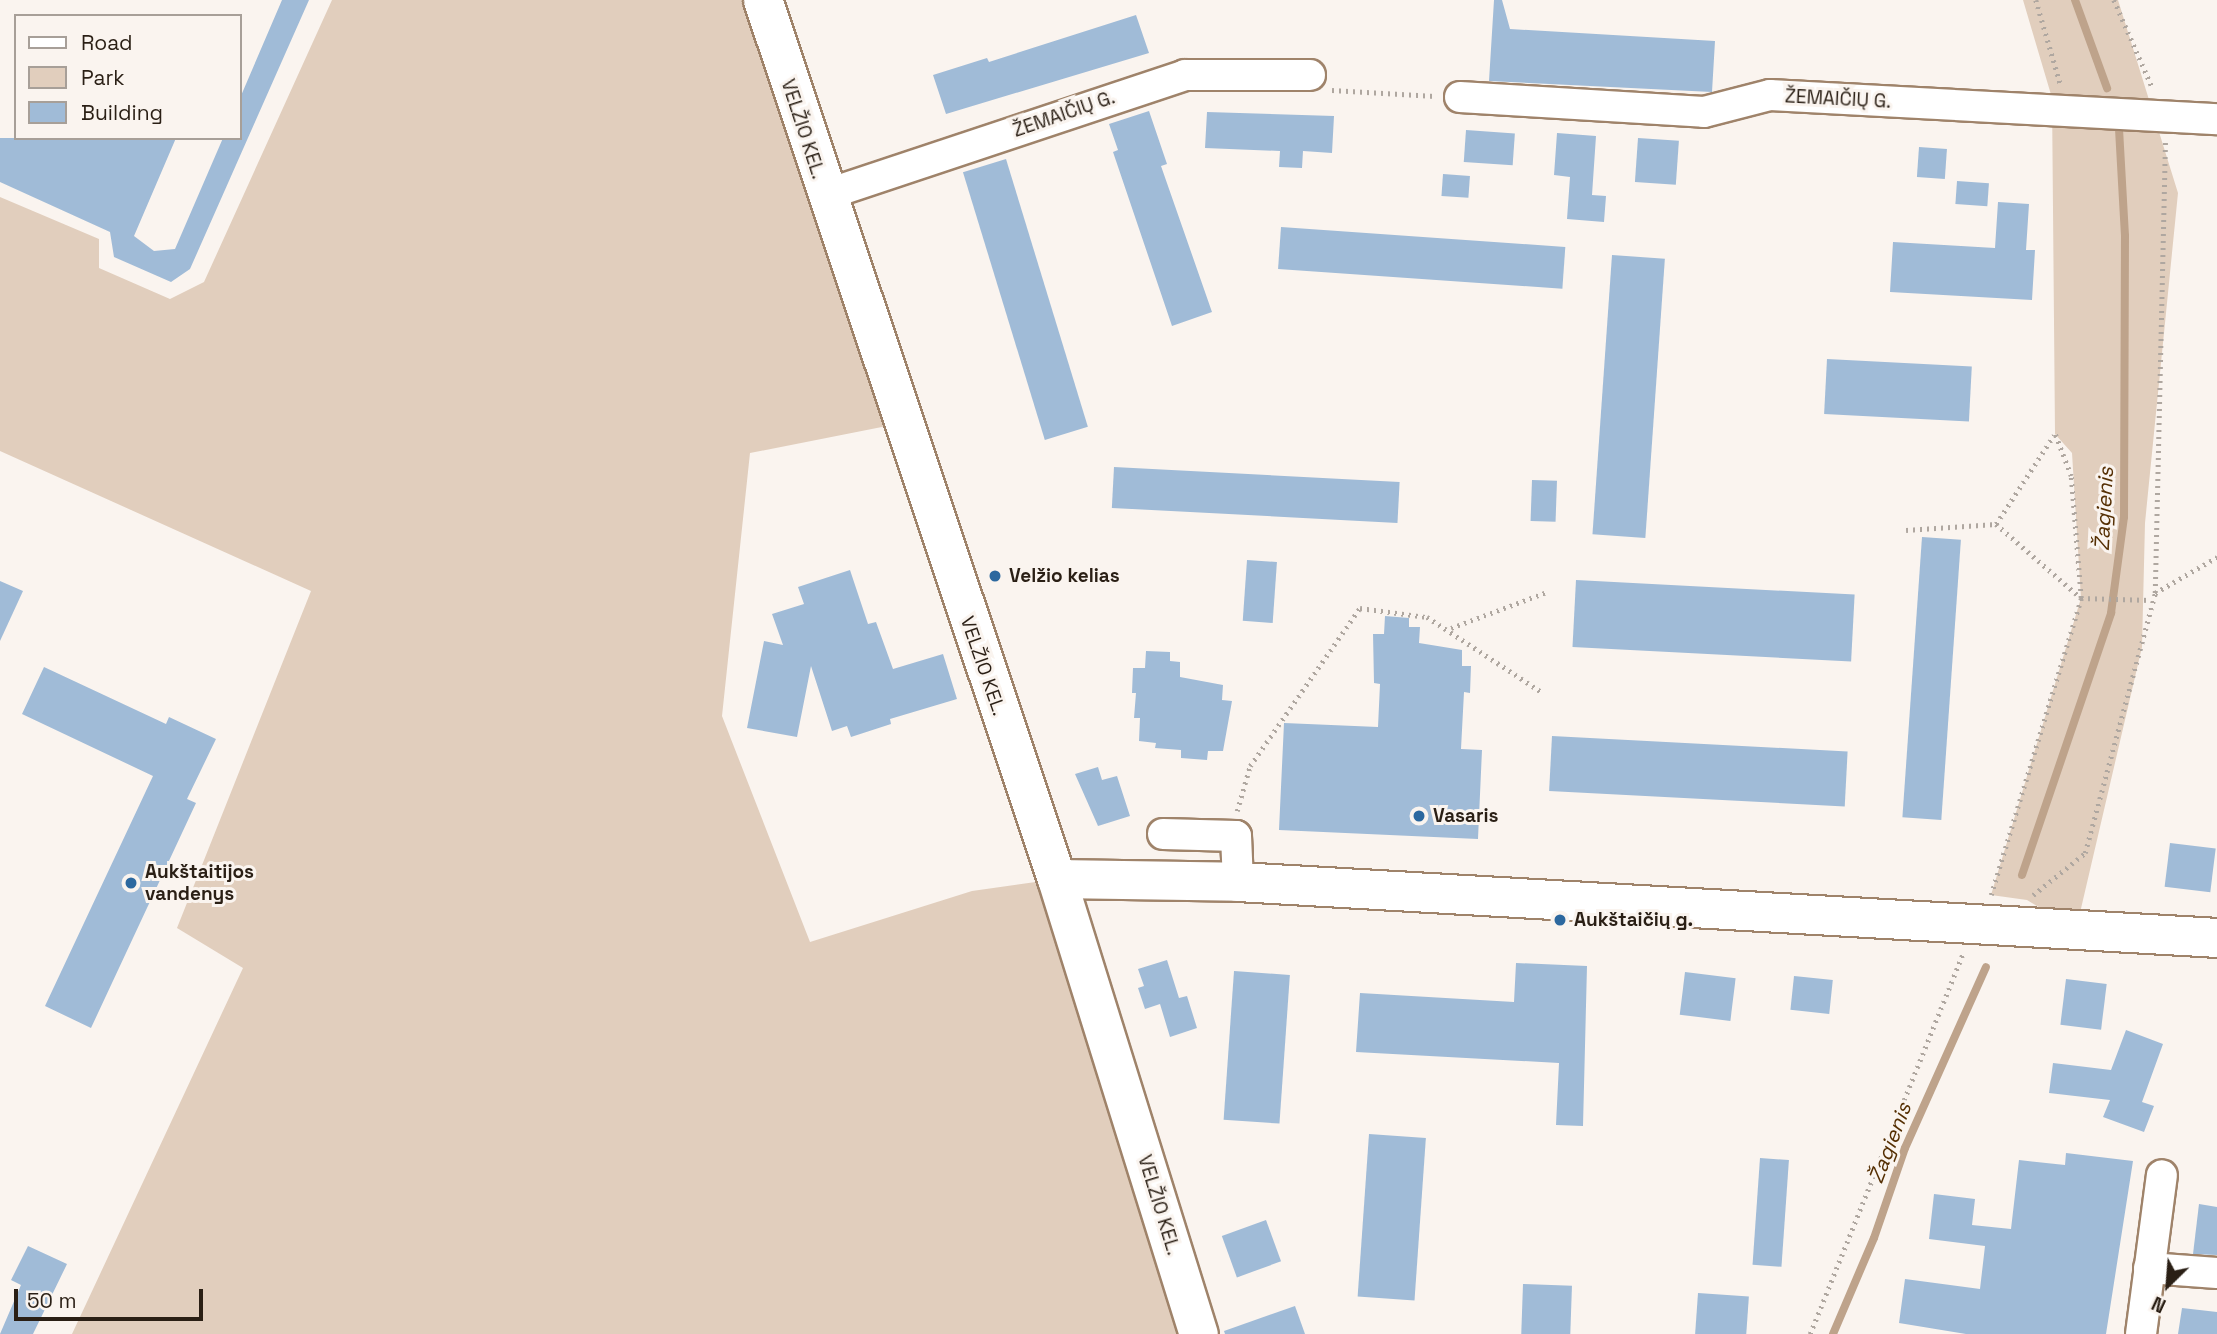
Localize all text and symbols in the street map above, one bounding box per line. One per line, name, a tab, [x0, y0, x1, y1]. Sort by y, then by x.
legend	[14, 14, 242, 140]
text: Road	[81, 29, 133, 56]
text: Park	[81, 64, 125, 91]
street label: VELŽIO KEL.	[776, 76, 830, 182]
street label: ŽEMAIČIŲ G.	[1784, 85, 1892, 113]
street label: ŽEMAIČIŲ G.	[1010, 86, 1118, 142]
text: Building	[81, 99, 163, 126]
water label: Žagienis	[2089, 466, 2119, 552]
place label: Velžio kelias	[1009, 565, 1120, 587]
marker: Velžio kelias	[987, 568, 1003, 584]
street label: VELŽIO KEL.	[955, 613, 1011, 719]
place label: Vasaris	[1433, 805, 1498, 827]
marker: Vasaris	[1411, 808, 1427, 824]
place label: Aukštaitijos vandenys	[145, 861, 254, 905]
marker: Aukštaitijos vandenys	[123, 875, 139, 891]
place label: Aukštaičių g.	[1574, 909, 1693, 931]
marker: Aukštaičių g.	[1552, 912, 1568, 928]
water label: Žagienis	[1863, 1099, 1917, 1187]
street label: VELŽIO KEL.	[1133, 1152, 1185, 1258]
north arrow	[2133, 1250, 2203, 1320]
scale bar	[18, 1274, 206, 1318]
text: 50 m	[27, 1287, 77, 1314]
text: N	[2148, 1290, 2170, 1319]

